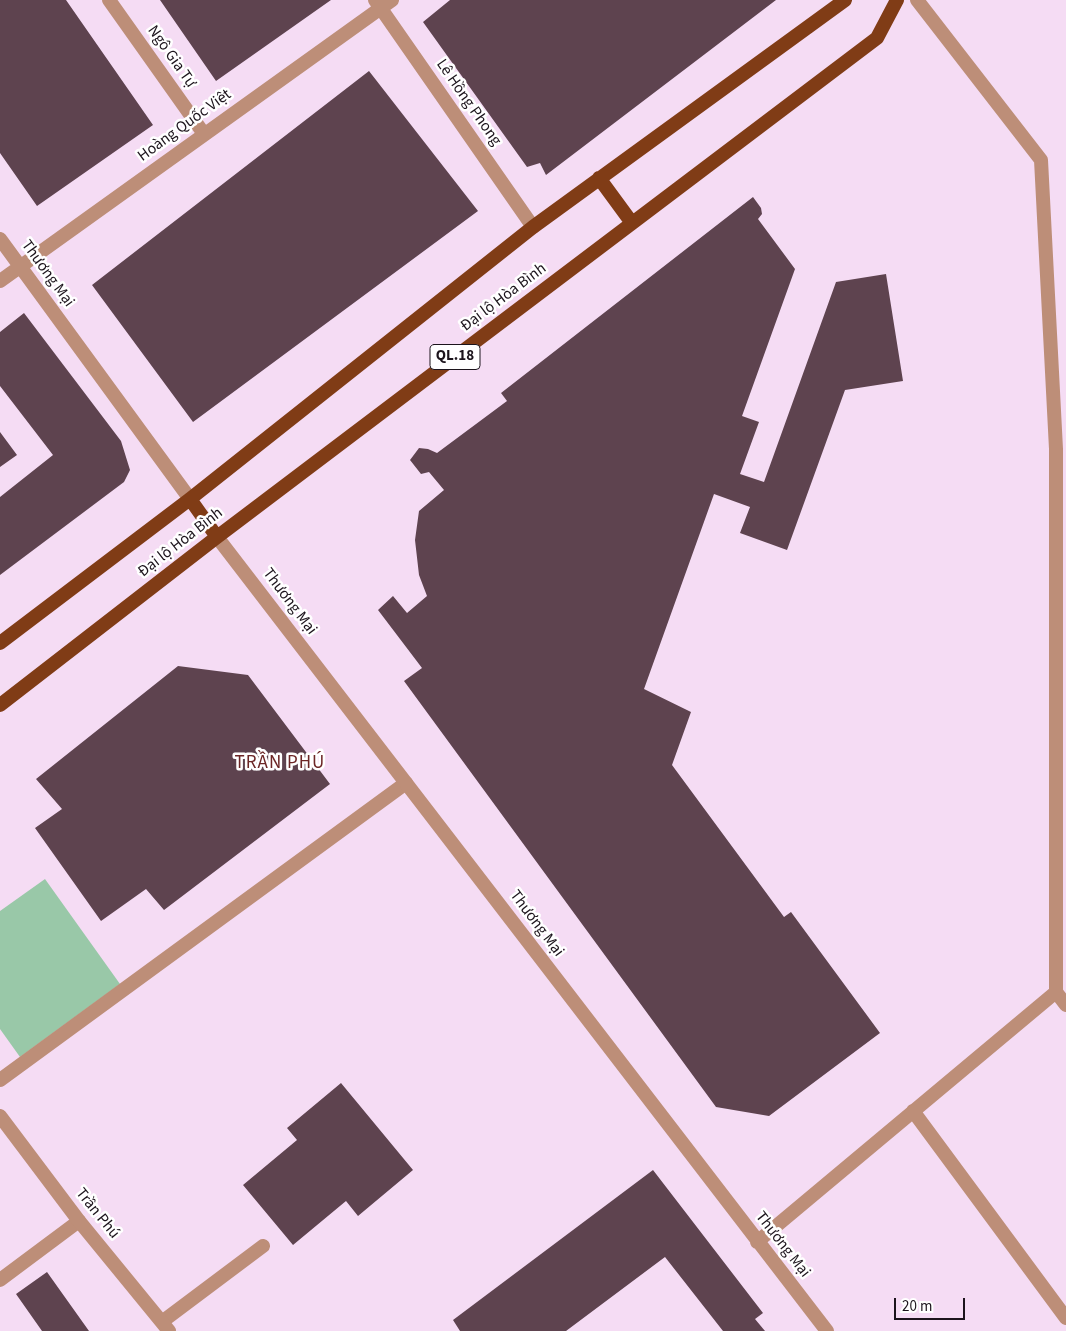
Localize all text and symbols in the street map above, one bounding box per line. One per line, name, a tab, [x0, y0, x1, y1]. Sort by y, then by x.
street label: Ngô Gia Tự	[143, 22, 199, 92]
street label: Lê Hồng Phong	[431, 56, 505, 150]
street label: Hoàng Quốc Việt	[135, 86, 235, 166]
street label: Thương Mại	[16, 237, 78, 311]
street label: Đại lộ Hòa Bình	[457, 260, 551, 336]
road number: QL.18	[430, 344, 480, 370]
street label: Đại lộ Hòa Bình	[135, 504, 227, 582]
street label: Thương Mại	[258, 565, 320, 639]
district label: TRẦN PHÚ	[234, 753, 326, 775]
street label: Thương Mại	[505, 887, 567, 961]
street label: Trần Phú	[71, 1185, 123, 1243]
street label: Thương Mại	[750, 1208, 814, 1282]
scale bar	[896, 1288, 967, 1320]
text: 20 m	[902, 1296, 932, 1317]

